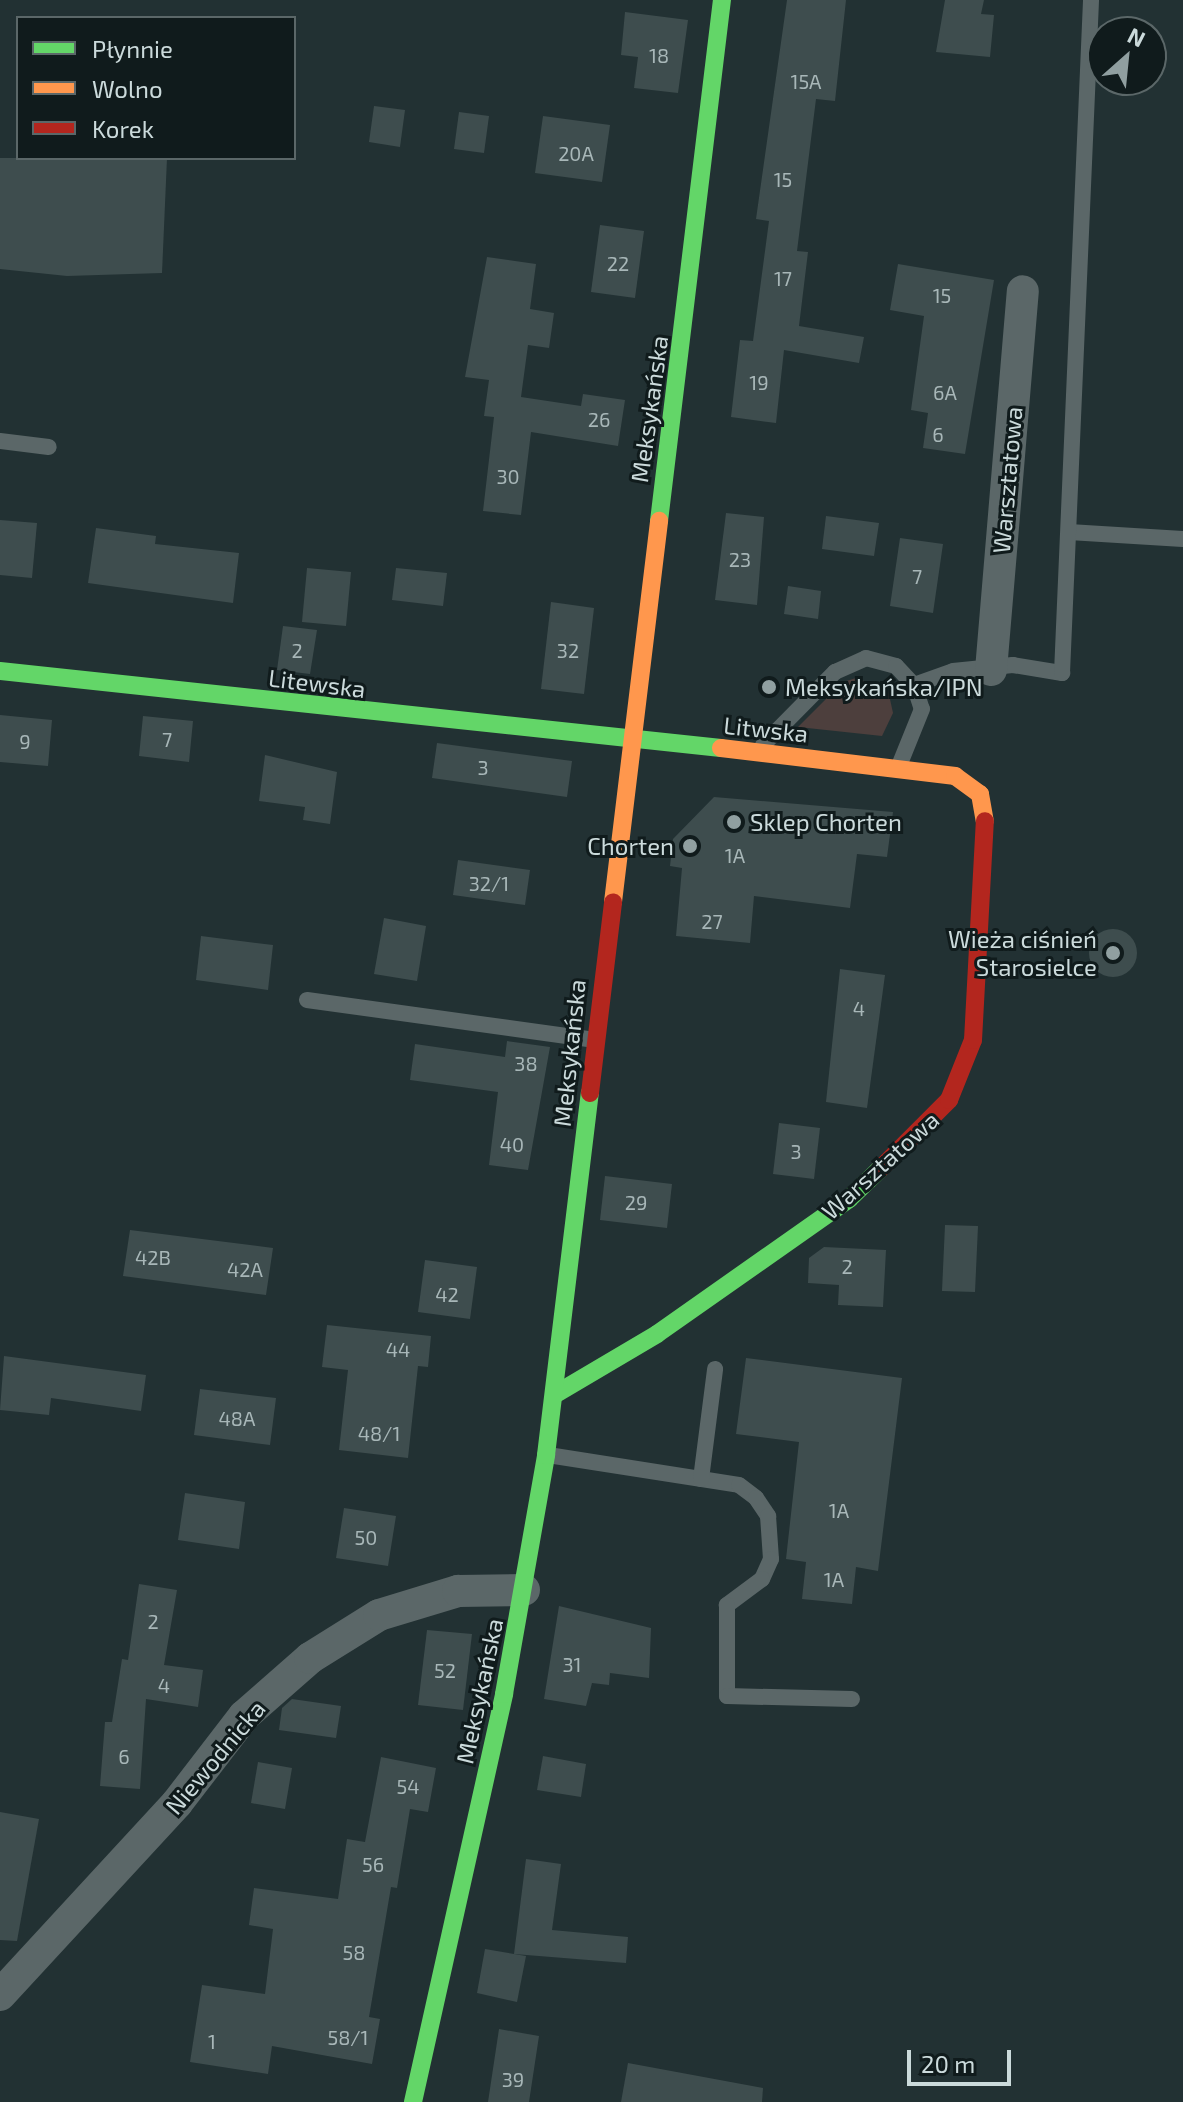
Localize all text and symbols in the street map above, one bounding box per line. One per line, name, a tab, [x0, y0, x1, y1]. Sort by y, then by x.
legend	[16, 16, 296, 160]
north arrow	[1087, 16, 1167, 96]
text: N	[1124, 21, 1150, 52]
text: Płynnie	[92, 34, 173, 63]
house number: 18	[649, 43, 669, 67]
house number: 15A	[790, 69, 822, 93]
text: Wolno	[92, 74, 163, 103]
text: Korek	[92, 114, 154, 143]
house number: 20A	[558, 141, 594, 165]
house number: 15	[774, 167, 792, 191]
house number: 22	[607, 251, 629, 275]
house number: 17	[774, 266, 792, 290]
house number: 15	[933, 283, 951, 307]
street label: Meksykańska	[624, 334, 674, 484]
house number: 19	[749, 370, 769, 394]
house number: 6A	[933, 380, 957, 404]
street label: Warsztatowa	[986, 405, 1028, 555]
house number: 26	[588, 407, 610, 431]
house number: 6	[932, 422, 944, 446]
house number: 30	[496, 464, 520, 488]
house number: 23	[729, 547, 751, 571]
house number: 7	[912, 564, 922, 588]
house number: 2	[291, 638, 303, 662]
house number: 32	[557, 638, 579, 662]
street label: Litewska	[267, 663, 367, 703]
place label: Meksykańska/IPN	[785, 673, 983, 701]
marker: Meksykańska/IPN	[760, 678, 778, 696]
street label: Litwska	[722, 710, 810, 748]
house number: 7	[162, 727, 172, 751]
house number: 9	[19, 729, 31, 753]
house number: 3	[477, 755, 489, 779]
place label: Sklep Chorten	[750, 808, 902, 836]
marker: Sklep Chorten	[725, 813, 743, 831]
place label: Chorten	[587, 832, 674, 860]
marker: Chorten	[681, 837, 699, 855]
house number: 1A	[725, 843, 745, 867]
house number: 32/1	[469, 871, 509, 895]
house number: 27	[701, 909, 723, 933]
place label: Wieża ciśnień Starosielce	[948, 925, 1097, 981]
marker: Wieża ciśnień Starosielce	[1104, 944, 1122, 962]
street label: Meksykańska	[547, 978, 591, 1128]
house number: 4	[853, 996, 865, 1020]
house number: 38	[514, 1051, 538, 1075]
street label: Warsztatowa	[816, 1105, 944, 1225]
house number: 40	[500, 1132, 524, 1156]
house number: 3	[790, 1139, 802, 1163]
house number: 29	[625, 1190, 647, 1214]
house number: 42B	[135, 1245, 171, 1269]
house number: 2	[841, 1254, 853, 1278]
house number: 42A	[227, 1257, 263, 1281]
house number: 42	[435, 1282, 459, 1306]
house number: 44	[386, 1337, 410, 1361]
house number: 48A	[219, 1406, 255, 1430]
house number: 48/1	[358, 1421, 400, 1445]
house number: 1A	[829, 1498, 849, 1522]
house number: 50	[355, 1525, 377, 1549]
house number: 1A	[824, 1567, 844, 1591]
house number: 2	[147, 1609, 159, 1633]
street label: Meksykańska	[450, 1616, 508, 1766]
house number: 31	[562, 1652, 582, 1676]
house number: 52	[434, 1658, 456, 1682]
house number: 4	[158, 1673, 170, 1697]
street label: Niewodnicka	[159, 1694, 271, 1820]
house number: 6	[118, 1744, 130, 1768]
house number: 54	[396, 1774, 420, 1798]
house number: 56	[362, 1852, 384, 1876]
house number: 58	[343, 1940, 365, 1964]
house number: 58/1	[327, 2025, 369, 2049]
house number: 1	[208, 2029, 216, 2053]
scale bar	[911, 2034, 1015, 2084]
text: 20 m	[921, 2049, 975, 2078]
house number: 39	[502, 2067, 524, 2091]

